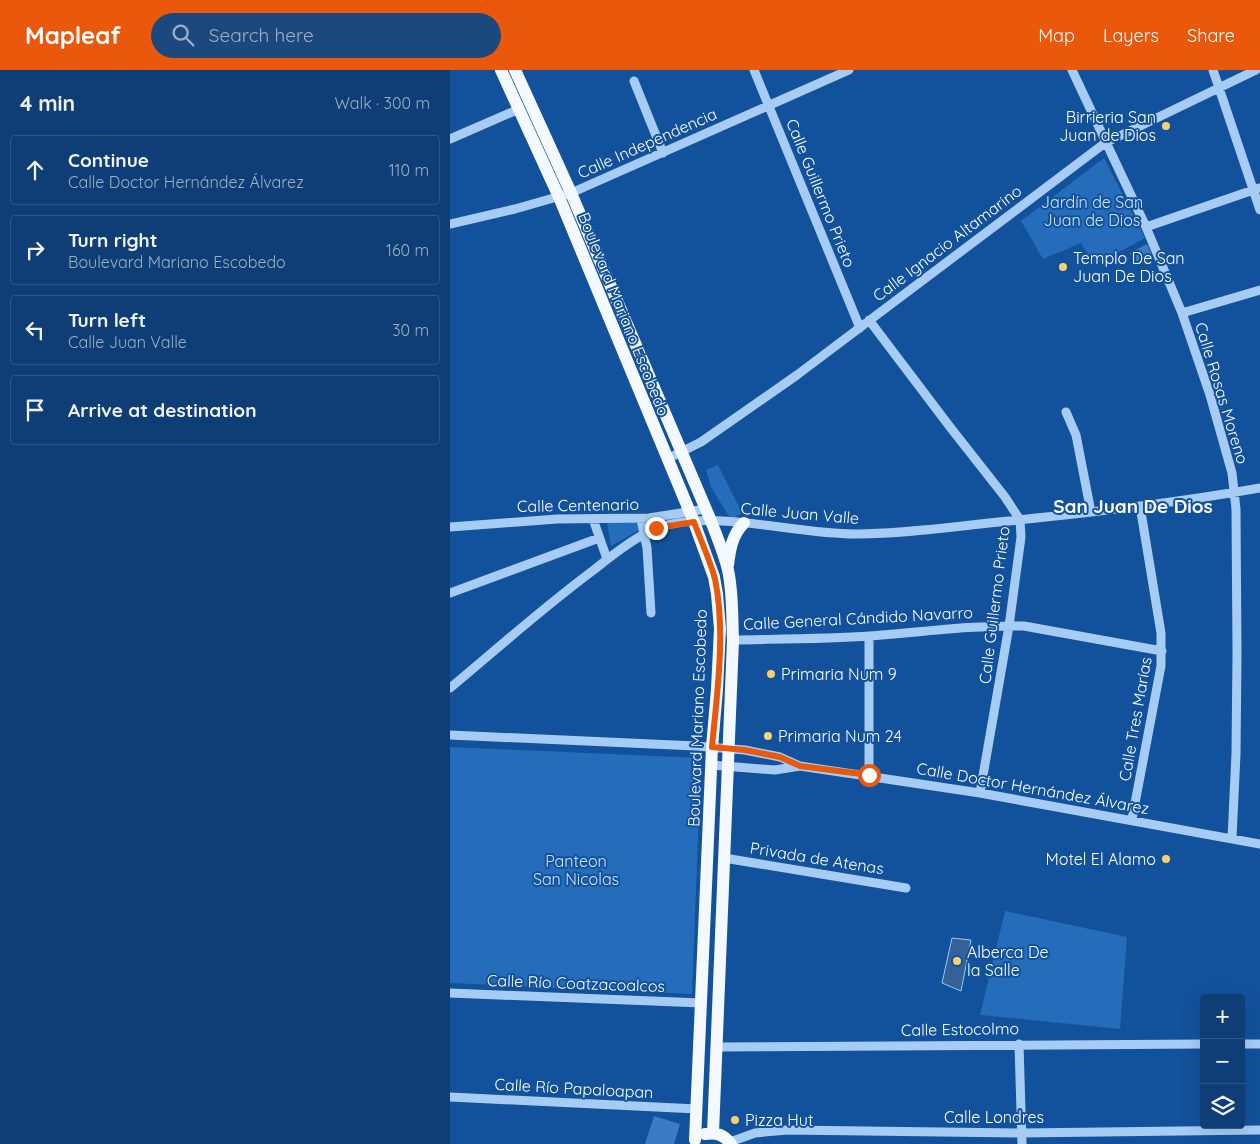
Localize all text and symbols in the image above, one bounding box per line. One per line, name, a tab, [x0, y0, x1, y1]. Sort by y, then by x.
search box	[151, 13, 501, 58]
text: Mapleaf	[25, 20, 121, 50]
icon: search	[169, 21, 197, 49]
text: Search here	[209, 23, 314, 47]
text: Map	[1038, 24, 1075, 47]
text: Layers	[1103, 24, 1159, 47]
text: Share	[1187, 24, 1235, 47]
text: 4 min	[20, 90, 75, 116]
text: Walk · 300 m	[335, 93, 430, 113]
street label: Calle Independencia	[574, 103, 720, 183]
place label: Birrieria San Juan de Dios	[1059, 107, 1156, 145]
street label: Calle Guillermo Prieto	[782, 116, 860, 270]
marker: Birrieria San Juan de Dios	[1160, 120, 1172, 132]
text: Continue	[68, 148, 149, 172]
icon: ahead	[21, 156, 49, 184]
text: 110 m	[389, 160, 429, 180]
text: Calle Doctor Hernández Álvarez	[68, 172, 304, 192]
street label: Calle Ignacio Altamarino	[869, 180, 1025, 306]
park label: Jardín de San Juan de Dios	[1041, 192, 1143, 230]
street label: Boulevard Mariano Escobedo	[574, 209, 674, 419]
text: Turn right	[68, 228, 157, 252]
icon: right	[21, 236, 49, 264]
text: 160 m	[386, 240, 429, 260]
place label: Templo De San Juan De Dios	[1073, 248, 1185, 286]
text: Boulevard Mariano Escobedo	[68, 252, 286, 272]
marker: Templo De San Juan De Dios	[1057, 261, 1069, 273]
text: Turn left	[68, 308, 146, 332]
icon: left	[21, 316, 49, 344]
text: 30 m	[392, 320, 429, 340]
street label: Calle Rosas Moreno	[1191, 320, 1253, 466]
text: Calle Juan Valle	[68, 332, 187, 352]
icon: arrive	[21, 396, 49, 424]
text: Arrive at destination	[68, 398, 257, 422]
street label: Calle Centenario	[517, 494, 639, 516]
district label: San Juan De Dios	[1053, 494, 1213, 518]
street label: Calle Juan Valle	[740, 498, 860, 528]
route end	[645, 517, 668, 540]
street label: Calle Guillermo Prieto	[974, 525, 1014, 685]
street label: Calle General Cándido Navarro	[743, 602, 973, 634]
street label: Boulevard Mariano Escobedo	[683, 609, 711, 827]
street label: Calle Tres Marías	[1114, 655, 1156, 783]
place label: Primaria Num 9	[781, 664, 897, 684]
marker: Primaria Num 9	[765, 668, 777, 680]
place label: Primaria Num 24	[778, 726, 902, 746]
marker: Primaria Num 24	[762, 730, 774, 742]
street label: Calle Doctor Hernández Álvarez	[915, 758, 1151, 818]
route start	[858, 764, 881, 787]
street label: Privada de Atenas	[749, 838, 885, 878]
place label: Motel El Alamo	[1046, 849, 1156, 869]
park label: Panteon San Nicolas	[533, 851, 619, 889]
marker: Motel El Alamo	[1160, 853, 1172, 865]
place label: Alberca De la Salle	[967, 942, 1049, 980]
marker: Alberca De la Salle	[951, 955, 963, 967]
street label: Calle Río Coatzacoalcos	[487, 970, 665, 996]
map controls	[1200, 994, 1245, 1129]
button: +	[1200, 994, 1245, 1039]
street label: Calle Estocolmo	[901, 1018, 1019, 1040]
button: −	[1200, 1039, 1245, 1084]
street label: Calle Río Papaloapan	[494, 1074, 654, 1102]
button: layers	[1200, 1084, 1245, 1129]
street label: Calle Londres	[944, 1107, 1044, 1127]
place label: Pizza Hut	[745, 1110, 813, 1130]
marker: Pizza Hut	[729, 1114, 741, 1126]

